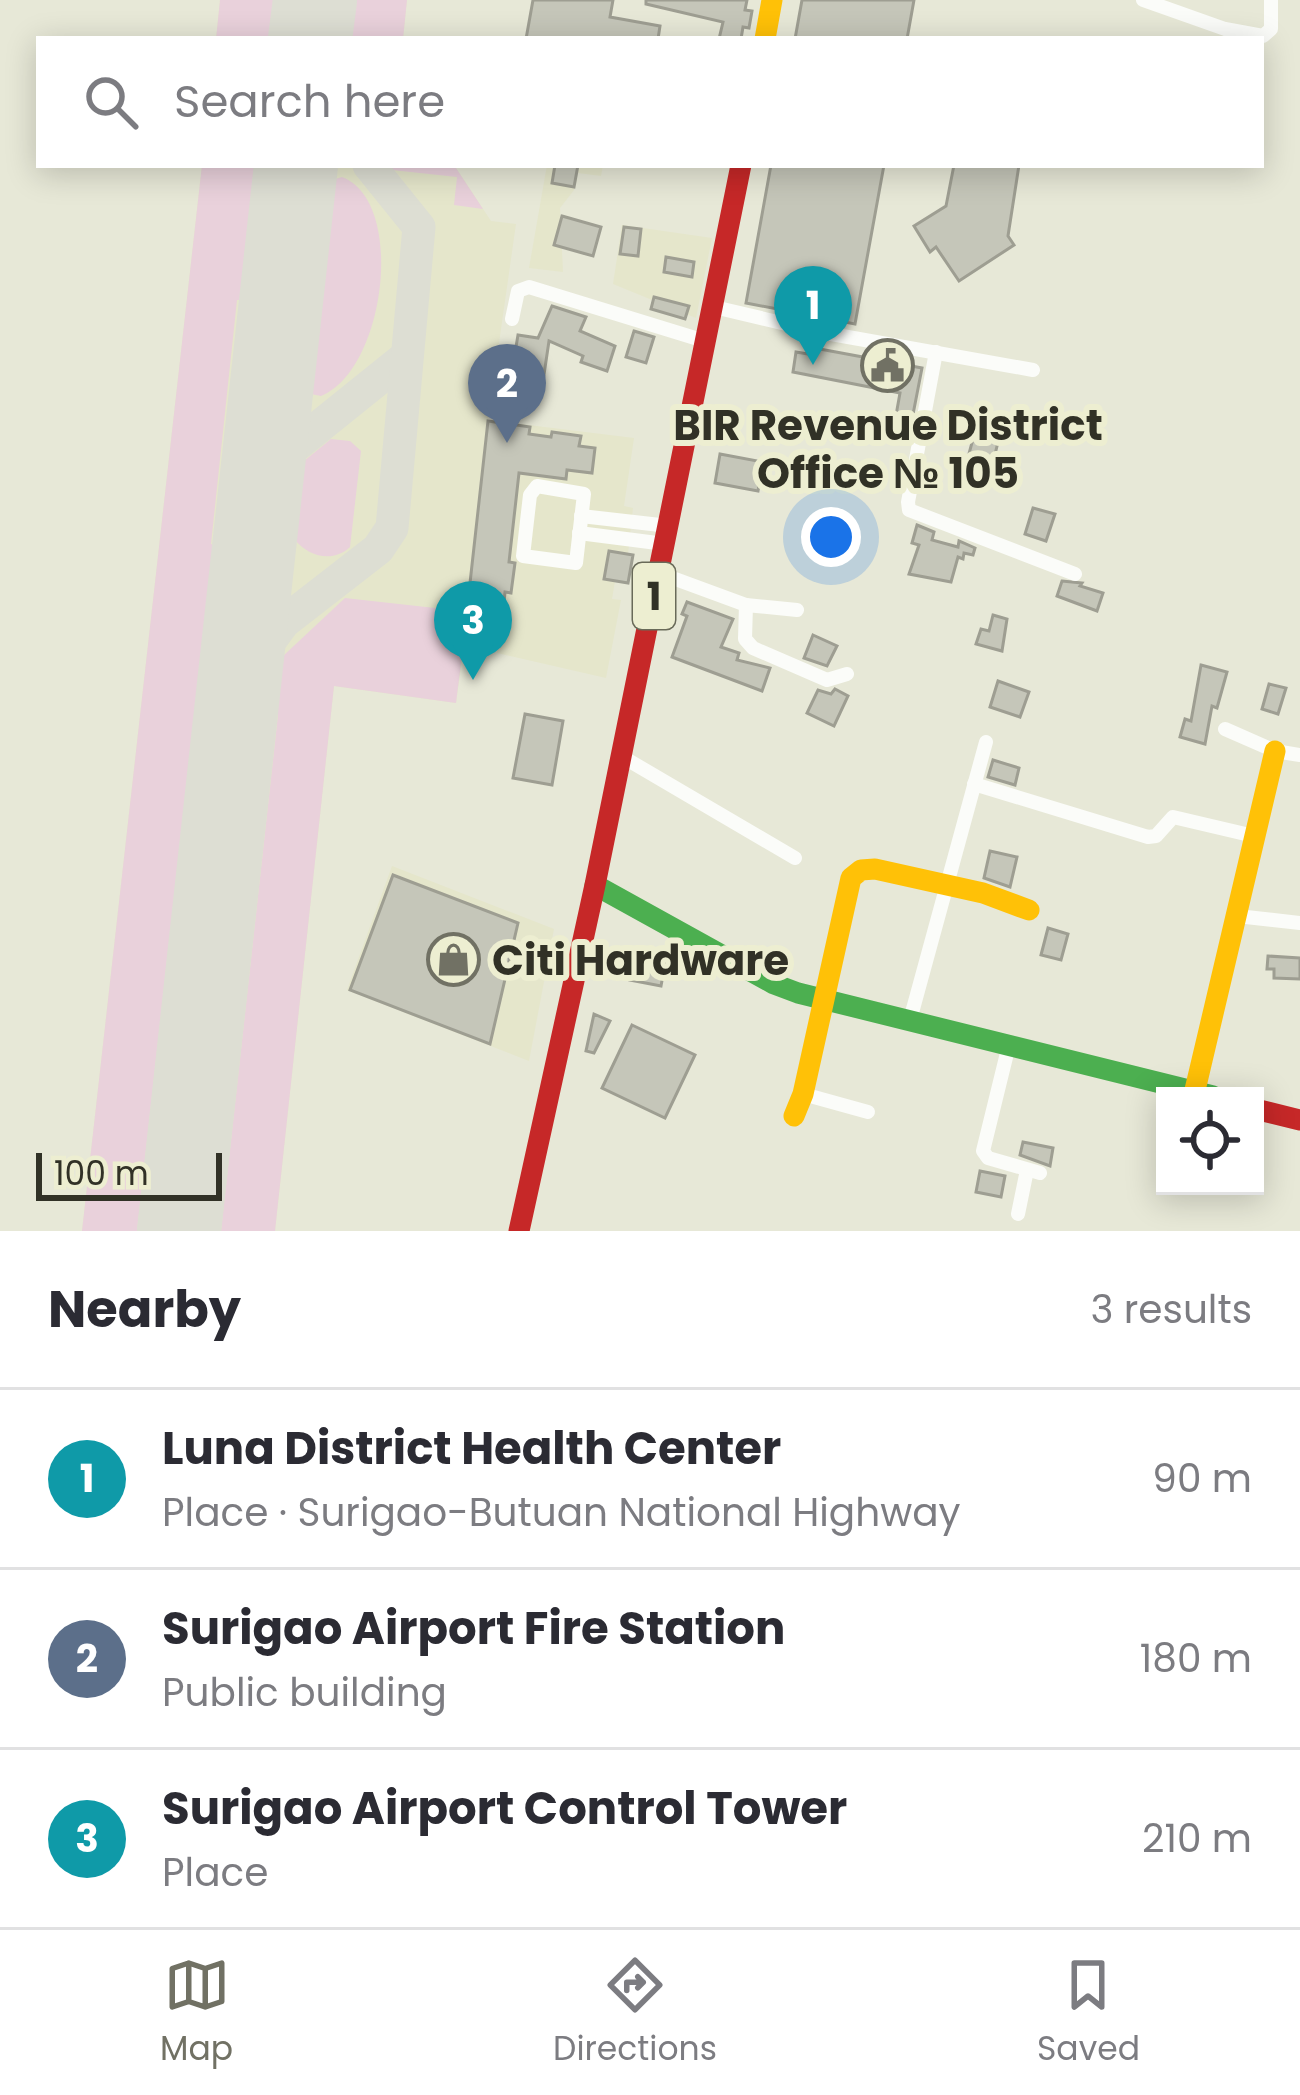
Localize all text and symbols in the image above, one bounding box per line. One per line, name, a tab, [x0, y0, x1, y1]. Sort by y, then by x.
search box	[36, 36, 1264, 168]
icon: search	[78, 69, 144, 135]
text: Search here	[174, 70, 445, 133]
pin: 1	[774, 266, 852, 365]
public building icon: BIR Revenue District Office № 105	[860, 338, 916, 394]
pin: 2	[468, 344, 546, 443]
place label: BIR Revenue District Office № 105	[673, 396, 1103, 503]
your location	[801, 507, 861, 567]
road number: 1	[633, 563, 675, 629]
pin: 3	[434, 581, 512, 680]
place label: Citi Hardware	[492, 931, 789, 990]
shop icon: Citi Hardware	[425, 932, 481, 988]
map controls	[1156, 1087, 1264, 1195]
button: locate	[1156, 1087, 1264, 1195]
scale bar	[36, 1147, 222, 1200]
text: 100 m	[54, 1150, 149, 1197]
text: Nearby	[48, 1273, 241, 1345]
text: 3 results	[1090, 1282, 1252, 1337]
text: Luna District Health Center	[162, 1417, 781, 1480]
text: 1	[80, 1451, 94, 1506]
text: 90 m	[1152, 1451, 1252, 1506]
text: Place · Surigao-Butuan National Highway	[162, 1485, 961, 1540]
text: Surigao Airport Fire Station	[162, 1597, 785, 1660]
text: 2	[76, 1631, 98, 1686]
text: 180 m	[1140, 1631, 1252, 1686]
text: Public building	[162, 1665, 447, 1720]
text: Surigao Airport Control Tower	[162, 1777, 847, 1840]
text: 3	[75, 1811, 99, 1866]
text: 210 m	[1142, 1811, 1252, 1866]
text: Place	[162, 1845, 268, 1900]
tab: Map	[160, 1952, 233, 2074]
tab: Directions	[553, 1952, 717, 2074]
tab: Saved	[1037, 1952, 1140, 2074]

